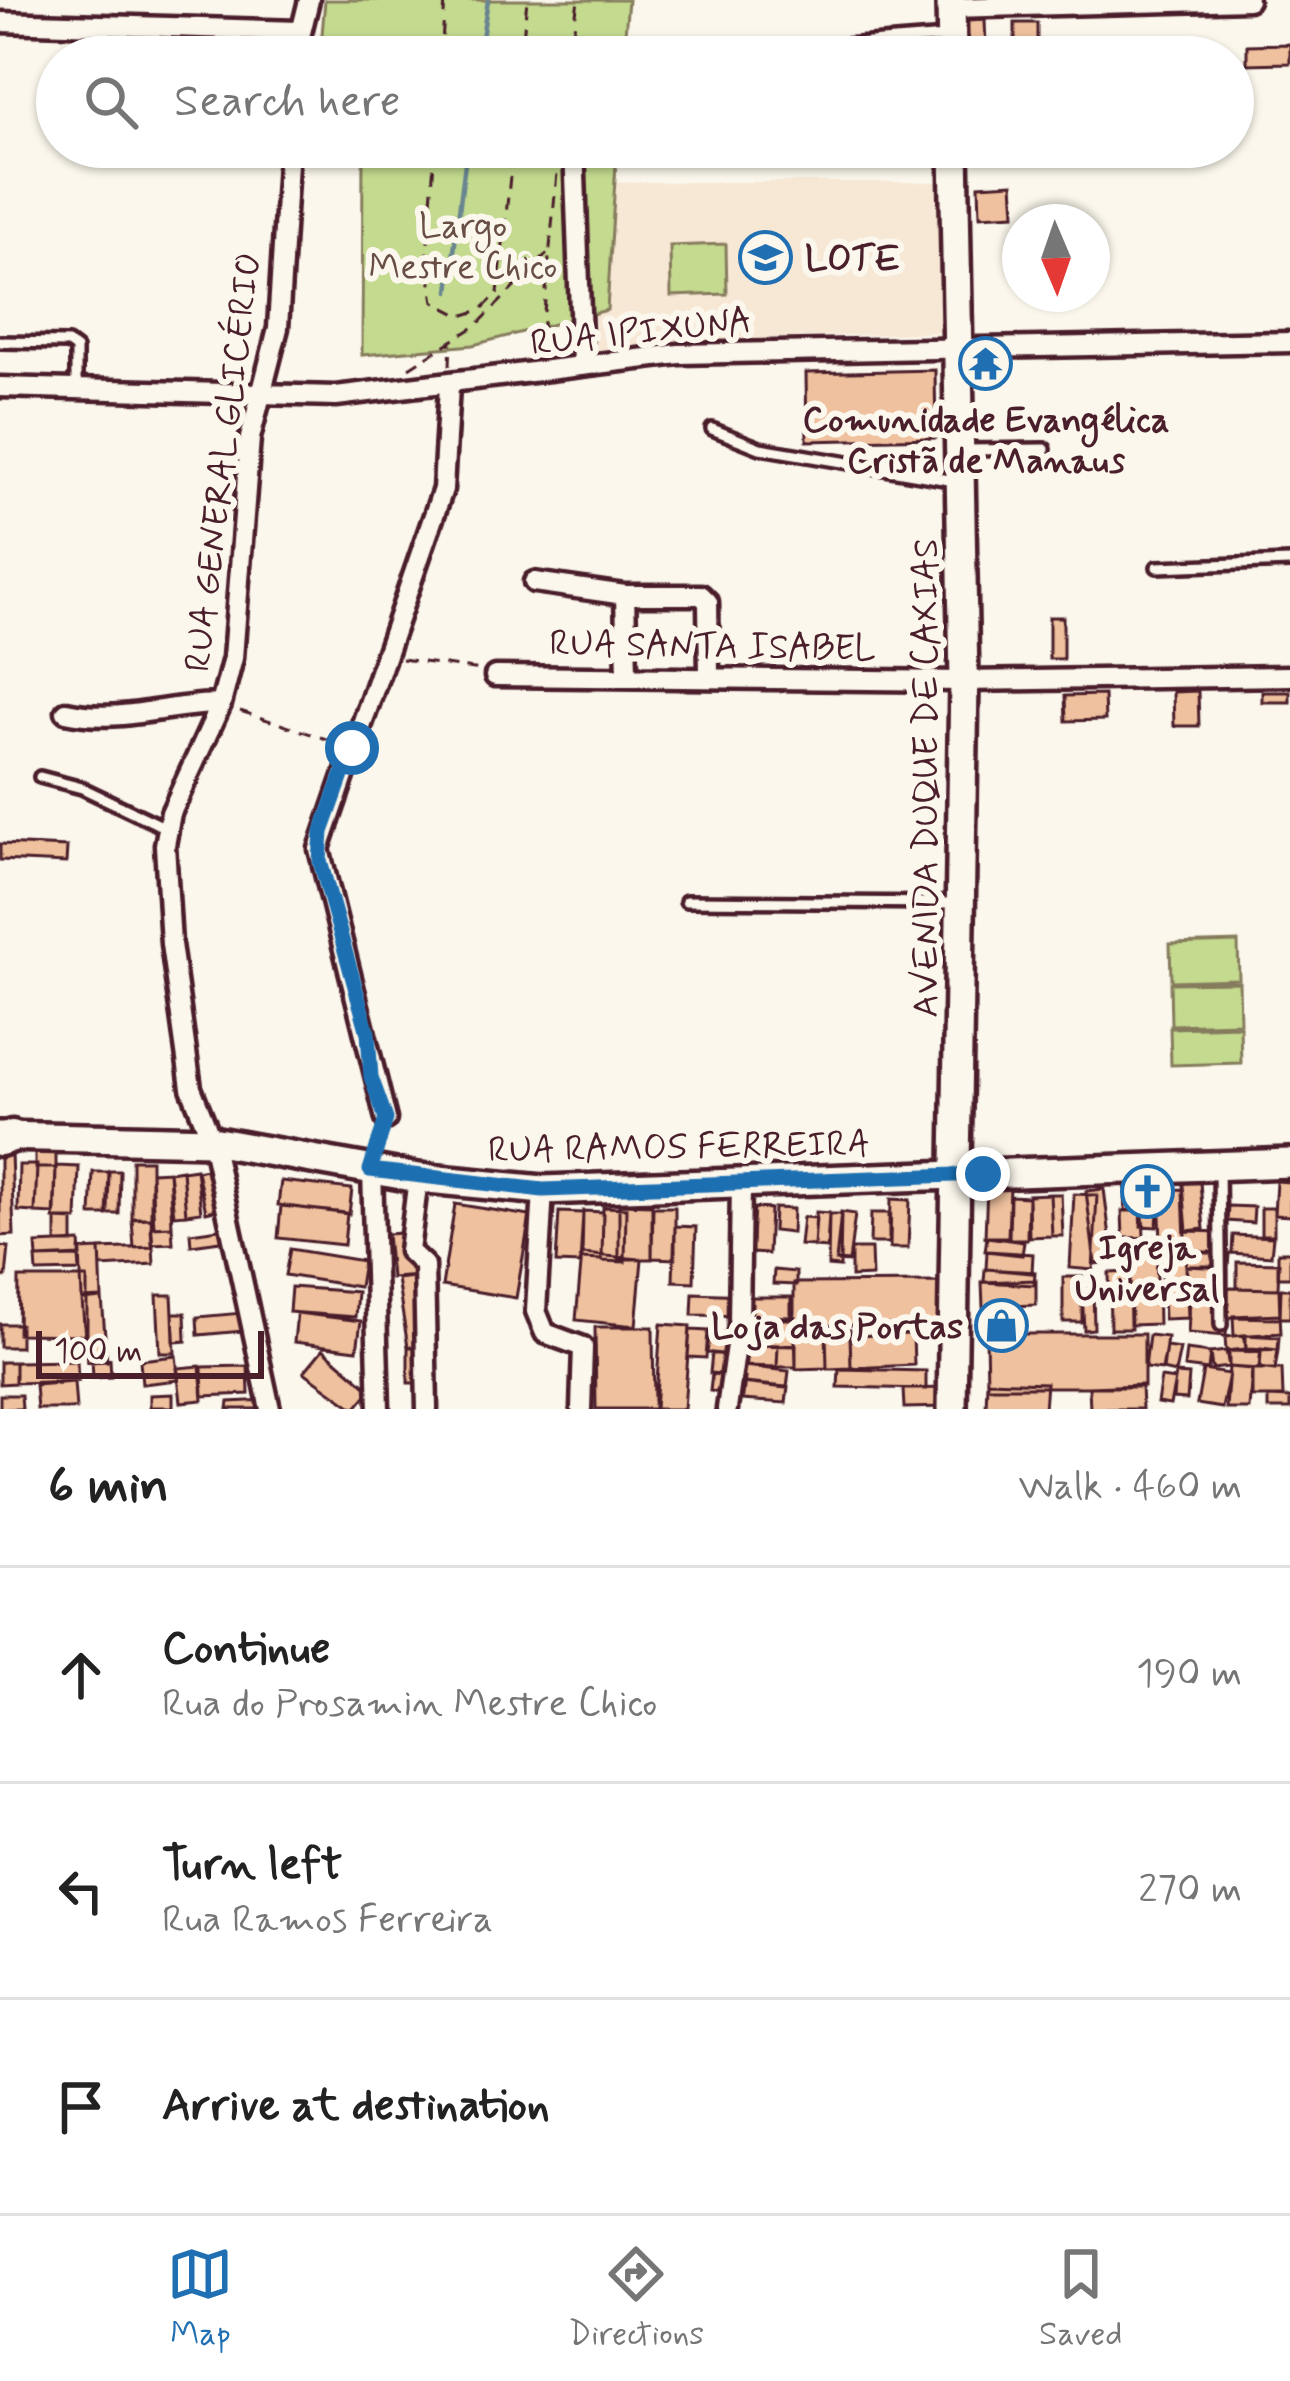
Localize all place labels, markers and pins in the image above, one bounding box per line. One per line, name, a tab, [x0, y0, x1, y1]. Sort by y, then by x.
school or university icon: LOTE	[738, 229, 794, 285]
place label: LOTE	[805, 237, 900, 284]
temple icon: Comunidade Evangélica Cristã de Manaus	[958, 335, 1014, 391]
place label: Comunidade Evangélica Cristã de Manaus	[803, 398, 1169, 486]
church icon: Igreja Universal	[1119, 1163, 1175, 1219]
place label: Igreja Universal	[1075, 1226, 1219, 1314]
shop icon: Loja das Portas	[974, 1297, 1030, 1353]
place label: Loja das Portas	[711, 1305, 963, 1352]

